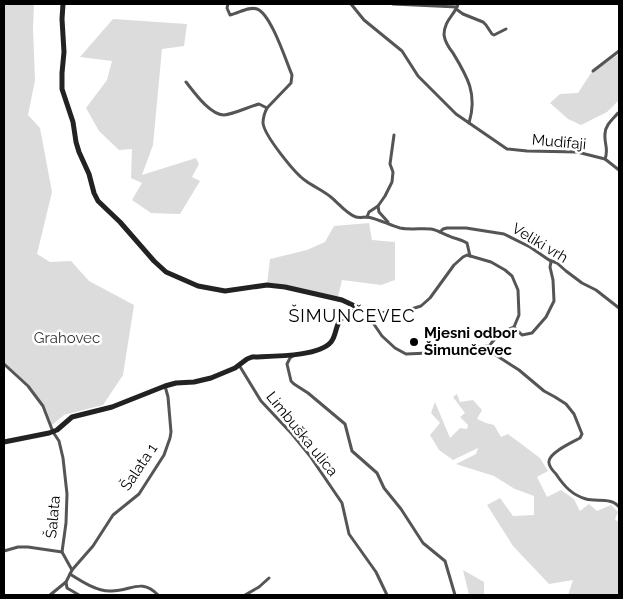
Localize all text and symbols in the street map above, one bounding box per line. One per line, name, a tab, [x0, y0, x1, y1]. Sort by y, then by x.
street label: Mudifaji	[531, 131, 587, 153]
street label: Veliki vrh	[509, 219, 571, 267]
district label: ŠIMUNČEVEC	[288, 304, 416, 326]
place label: Mjesni odbor Šimunčevec	[424, 324, 517, 359]
park label: Grahovec	[34, 329, 100, 347]
marker: Mjesni odbor Šimunčevec	[408, 336, 420, 348]
street label: Limbuška ulica	[262, 388, 342, 480]
street label: Šalata 1	[116, 439, 162, 494]
street label: Šalata	[41, 495, 64, 539]

